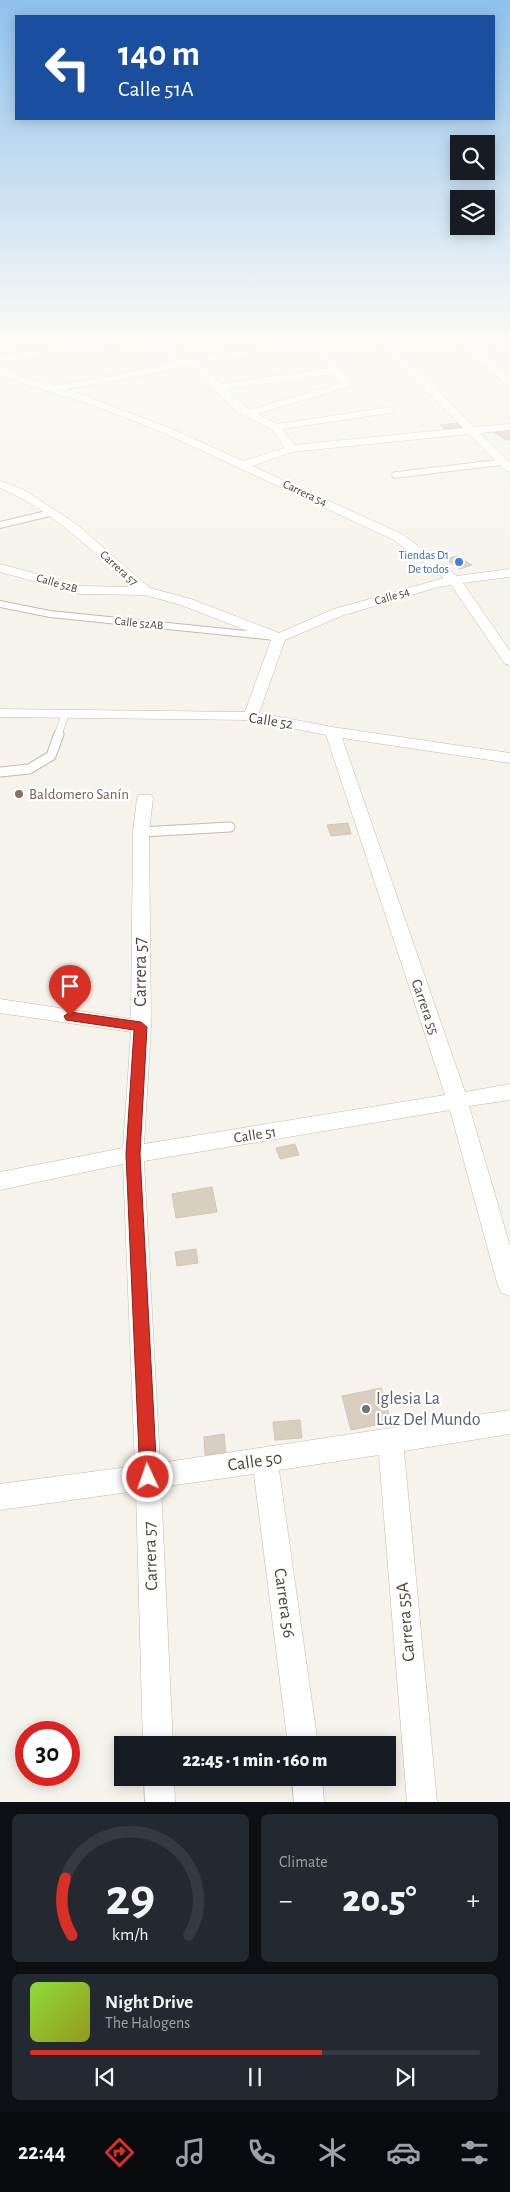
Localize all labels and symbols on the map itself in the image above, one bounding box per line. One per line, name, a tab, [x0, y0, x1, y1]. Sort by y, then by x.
street label: Carrera 54	[281, 478, 329, 508]
street label: Carrera 57	[98, 548, 140, 588]
place label: Tiendas D1 De todos	[398, 549, 449, 575]
marker: Tiendas D1 De todos	[453, 556, 465, 568]
street label: Calle 52B	[35, 571, 79, 595]
street label: Calle 54	[373, 585, 411, 607]
street label: Calle 52AB	[114, 614, 164, 632]
street label: Calle 52	[248, 710, 294, 732]
place label: Baldomero Sanín	[29, 787, 129, 802]
marker: Baldomero Sanín	[13, 788, 25, 800]
street label: Carrera 57	[132, 937, 150, 1007]
pin	[49, 965, 91, 1016]
street label: Carrera 55	[408, 977, 442, 1037]
street label: Calle 51	[233, 1124, 277, 1146]
place label: Iglesia La Luz Del Mundo	[376, 1390, 481, 1429]
marker: Iglesia La Luz Del Mundo	[360, 1403, 372, 1415]
street label: Calle 50	[227, 1449, 283, 1475]
position arrow	[121, 1450, 173, 1502]
street label: Carrera 57	[141, 1521, 161, 1591]
street label: Carrera 56	[270, 1567, 298, 1639]
street label: Carrera 55A	[394, 1581, 418, 1663]
speed limit sign: 30	[15, 1721, 80, 1786]

